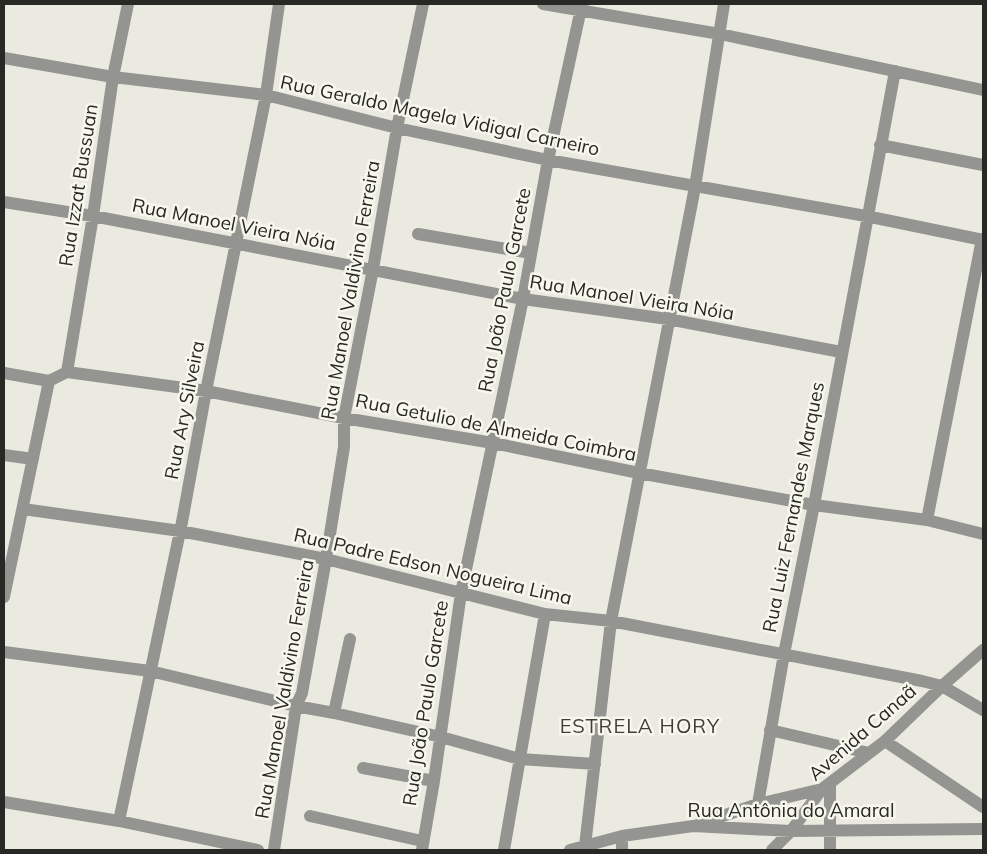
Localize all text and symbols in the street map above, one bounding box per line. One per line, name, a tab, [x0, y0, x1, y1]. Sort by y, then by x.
street label: Rua Geraldo Magela Vidigal Carneiro	[278, 69, 602, 161]
street label: Rua Izzat Bussuan	[53, 102, 103, 268]
street label: Rua Manoel Valdivino Ferreira	[315, 158, 385, 422]
street label: Rua João Paulo Garcete	[472, 186, 536, 394]
street label: Rua Manoel Vieira Nóia	[130, 192, 338, 256]
street label: Rua Manoel Vieira Nóia	[528, 269, 736, 325]
street label: Rua Ary Silveira	[159, 339, 209, 481]
street label: Rua Luiz Fernandes Marques	[757, 380, 829, 634]
street label: Rua Getulio de Almeida Coimbra	[354, 388, 638, 466]
street label: Rua Padre Edson Nogueira Lima	[292, 522, 574, 610]
street label: Rua Manoel Valdivino Ferreira	[249, 557, 319, 821]
street label: Rua João Paulo Garcete	[397, 598, 453, 808]
street label: Avenida Canaã	[803, 679, 921, 785]
district label: ESTRELA HORY	[560, 713, 720, 738]
street label: Rua Antônia do Amaral	[688, 798, 894, 822]

